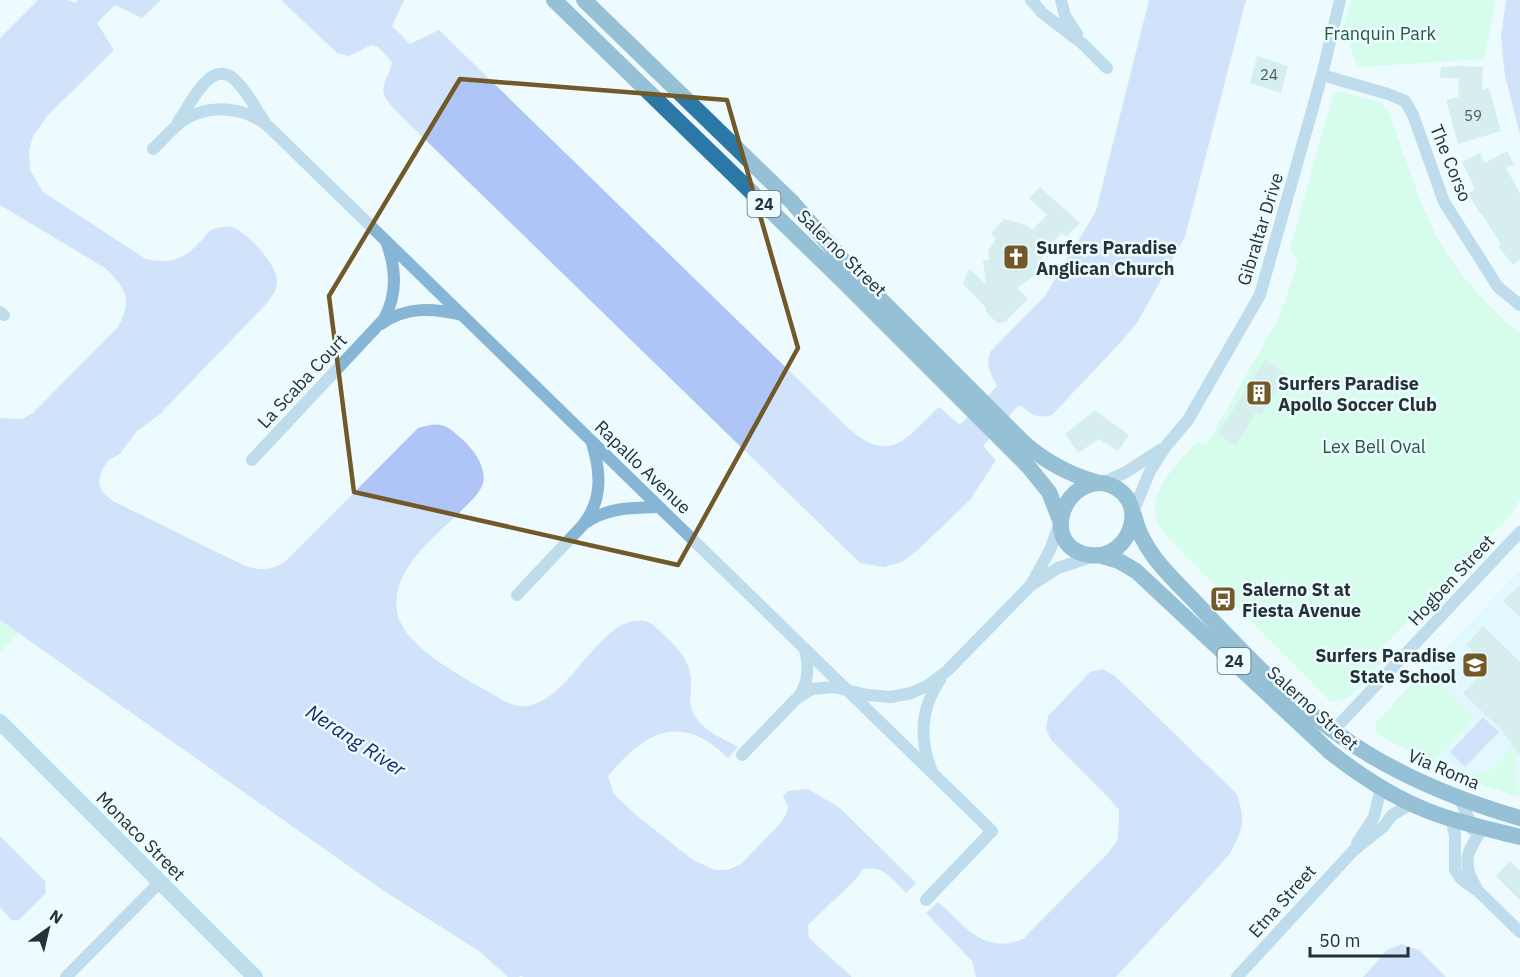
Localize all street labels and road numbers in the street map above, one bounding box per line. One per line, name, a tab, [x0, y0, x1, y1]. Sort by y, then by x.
street label: The Corso	[1425, 121, 1477, 205]
street label: Gibraltar Drive	[1232, 170, 1288, 288]
road number: 24	[748, 191, 780, 217]
street label: Salerno Street	[793, 205, 891, 301]
street label: La Scaba Court	[252, 329, 352, 433]
street label: Rapallo Avenue	[590, 415, 696, 519]
street label: Hogben Street	[1403, 530, 1499, 630]
road number: 24	[1218, 648, 1250, 674]
street label: Salerno Street	[1262, 661, 1364, 755]
street label: Via Roma	[1405, 744, 1484, 795]
street label: Monaco Street	[91, 786, 191, 886]
street label: Etna Street	[1243, 860, 1321, 942]

